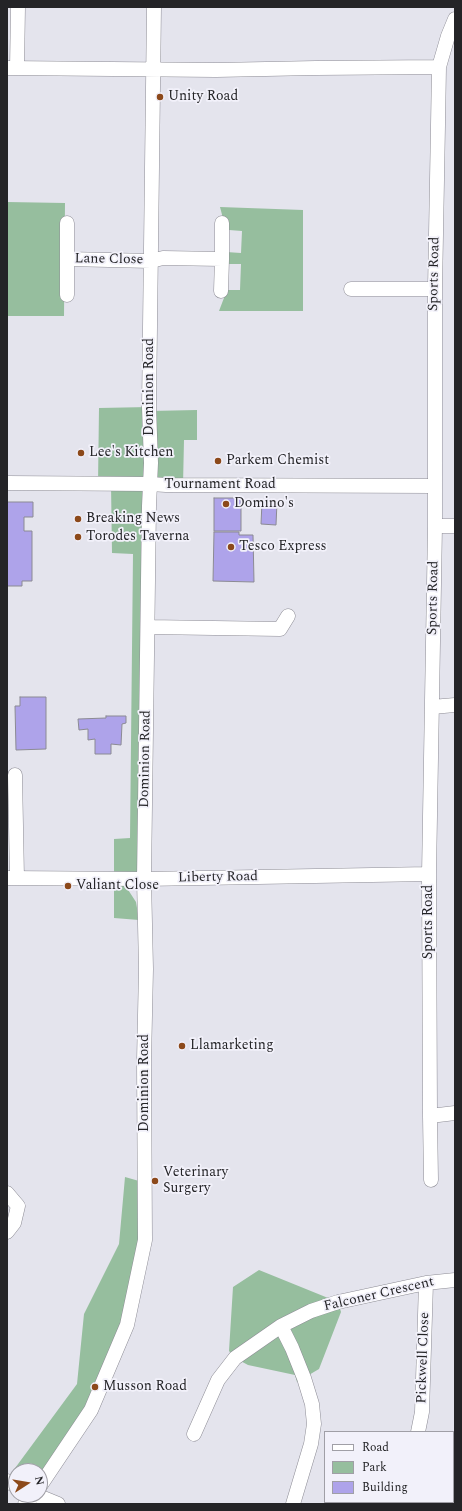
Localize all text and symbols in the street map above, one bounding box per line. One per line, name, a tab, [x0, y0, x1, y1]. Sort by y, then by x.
place label: Unity Road	[168, 89, 238, 105]
marker: Unity Road	[155, 92, 165, 102]
street label: Sports Road	[426, 237, 444, 311]
street label: Lane Close	[74, 251, 144, 269]
street label: Dominion Road	[142, 338, 158, 436]
place label: Lee's Kitchen	[89, 445, 173, 461]
marker: Lee's Kitchen	[76, 448, 86, 458]
place label: Parkem Chemist	[226, 453, 329, 469]
marker: Parkem Chemist	[213, 456, 223, 466]
street label: Tournament Road	[164, 477, 276, 493]
place label: Domino's	[234, 496, 294, 512]
marker: Domino's	[221, 499, 231, 509]
place label: Breaking News	[86, 511, 180, 527]
marker: Breaking News	[73, 514, 83, 524]
place label: Torodes Taverna	[86, 529, 189, 545]
marker: Torodes Taverna	[73, 532, 83, 542]
place label: Tesco Express	[239, 539, 327, 555]
marker: Tesco Express	[226, 542, 236, 552]
street label: Sports Road	[425, 561, 443, 635]
street label: Dominion Road	[137, 710, 155, 808]
street label: Liberty Road	[178, 869, 258, 887]
place label: Valiant Close	[76, 878, 159, 894]
marker: Valiant Close	[63, 881, 73, 891]
street label: Sports Road	[421, 885, 437, 959]
street label: Dominion Road	[137, 1034, 153, 1132]
place label: Llamarketing	[190, 1038, 274, 1054]
marker: Llamarketing	[177, 1041, 187, 1051]
place label: Veterinary Surgery	[163, 1165, 228, 1198]
marker: Veterinary Surgery	[150, 1176, 160, 1186]
street label: Falconer Crescent	[322, 1274, 436, 1316]
street label: Pickwell Close	[414, 1312, 434, 1404]
place label: Musson Road	[103, 1379, 187, 1395]
marker: Musson Road	[90, 1382, 100, 1392]
legend	[324, 1431, 454, 1503]
text: Road	[362, 1438, 389, 1457]
text: Park	[362, 1458, 387, 1477]
north arrow	[8, 1463, 48, 1503]
text: N	[30, 1474, 48, 1487]
text: Building	[362, 1478, 408, 1497]

